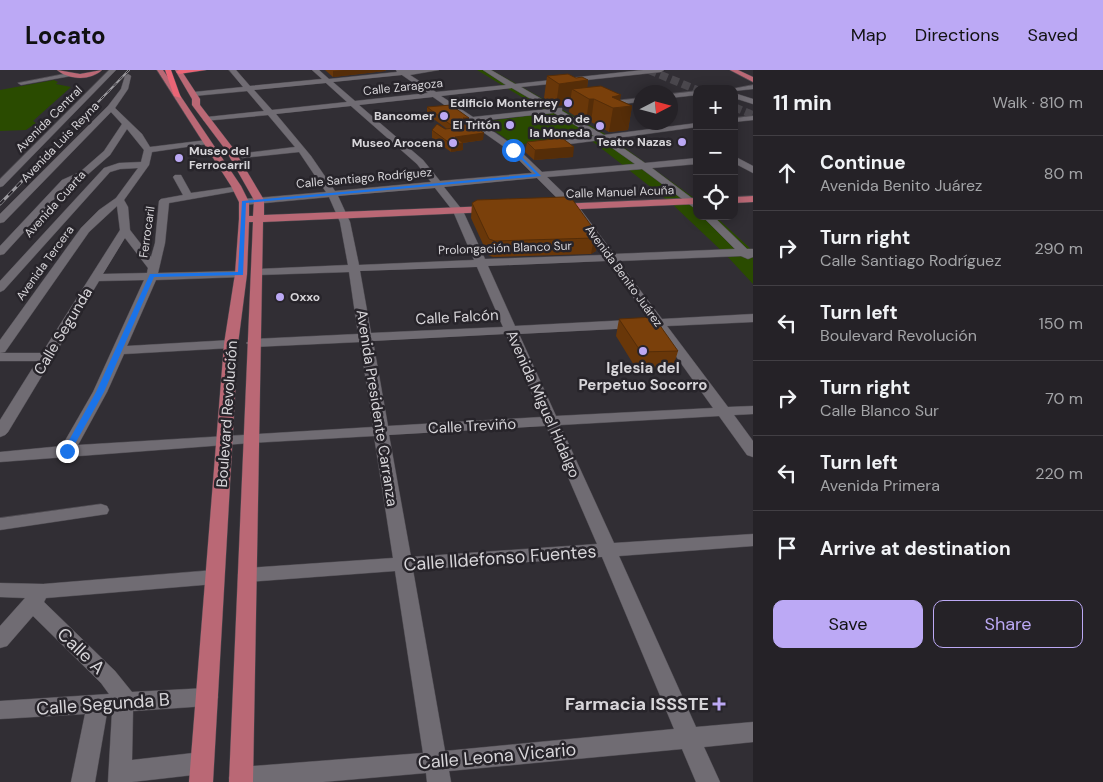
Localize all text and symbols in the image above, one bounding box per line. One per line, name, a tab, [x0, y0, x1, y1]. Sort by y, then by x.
text: Locato	[25, 20, 106, 51]
text: Map	[851, 23, 887, 47]
text: Directions	[915, 23, 1000, 47]
text: Saved	[1028, 23, 1078, 47]
street label: Calle Zaragoza	[362, 75, 444, 99]
street label: Avenida Central	[12, 82, 86, 156]
north arrow	[633, 85, 678, 130]
map controls	[693, 85, 738, 220]
button: +	[693, 85, 738, 130]
text: 11 min	[773, 89, 832, 117]
text: Walk · 810 m	[992, 92, 1083, 113]
place label: Edificio Monterrey	[450, 95, 559, 111]
marker: Edificio Monterrey	[562, 97, 574, 109]
street label: Avenida Luis Reyna	[17, 98, 103, 186]
place label: Bancomer	[374, 108, 434, 124]
marker: Bancomer	[438, 110, 450, 122]
place label: Museo de la Moneda	[529, 111, 590, 141]
place label: El Tritón	[452, 117, 500, 133]
marker: El Tritón	[504, 119, 516, 131]
marker: Museo de la Moneda	[594, 120, 606, 132]
button: −	[693, 130, 738, 175]
place label: Teatro Nazas	[597, 134, 672, 150]
place label: Museo Arocena	[352, 135, 443, 151]
marker: Teatro Nazas	[676, 136, 688, 148]
marker: Museo Arocena	[447, 137, 459, 149]
route start	[502, 139, 525, 162]
place label: Museo del Ferrocarril	[189, 143, 250, 173]
text: Continue	[820, 150, 906, 175]
marker: Museo del Ferrocarril	[173, 152, 185, 164]
icon: ahead	[773, 159, 801, 187]
text: 80 m	[1044, 163, 1083, 184]
street label: Calle Santiago Rodríguez	[295, 164, 433, 192]
street label: Avenida Cuarta	[21, 167, 89, 241]
button: locate	[693, 175, 738, 220]
text: Avenida Benito Juárez	[820, 175, 982, 196]
street label: Calle Manuel Acuña	[566, 182, 674, 202]
street label: Ferrocaril	[135, 205, 159, 259]
street label: Avenida Tercera	[13, 222, 77, 304]
street label: Avenida Benito Juárez	[582, 222, 666, 330]
text: Turn right	[820, 225, 910, 250]
icon: right	[773, 234, 801, 262]
street label: Prolongación Blanco Sur	[438, 238, 573, 258]
text: 290 m	[1034, 238, 1083, 259]
text: Calle Santiago Rodríguez	[820, 250, 1002, 271]
street label: Calle Segunda	[29, 284, 97, 378]
place label: Oxxo	[290, 289, 320, 305]
marker: Oxxo	[274, 291, 286, 303]
text: Turn left	[820, 300, 898, 325]
street label: Calle Falcón	[415, 305, 499, 329]
street label: Avenida Presidente Carranza	[352, 308, 402, 508]
icon: left	[773, 309, 801, 337]
text: 150 m	[1039, 313, 1083, 334]
text: Boulevard Revolución	[820, 325, 977, 346]
street label: Avenida Miguel Hidalgo	[501, 327, 585, 481]
street label: Boulevard Revolución	[212, 340, 242, 488]
marker: Iglesia del Perpetuo Socorro	[637, 345, 649, 357]
place label: Iglesia del Perpetuo Socorro	[579, 358, 707, 395]
text: Turn right	[820, 375, 910, 400]
icon: right	[773, 384, 801, 412]
text: 70 m	[1045, 388, 1083, 409]
text: Calle Blanco Sur	[820, 400, 939, 421]
street label: Calle Treviño	[427, 414, 517, 438]
route end	[56, 440, 79, 463]
text: Turn left	[820, 450, 898, 475]
icon: left	[773, 459, 801, 487]
text: 220 m	[1035, 463, 1083, 484]
text: Avenida Primera	[820, 475, 940, 496]
icon: arrive	[773, 534, 801, 562]
text: Arrive at destination	[820, 536, 1011, 561]
street label: Calle Ildefonso Fuentes	[403, 539, 597, 577]
button: Save	[773, 600, 923, 648]
button: Share	[933, 600, 1083, 648]
street label: Calle A	[52, 622, 110, 680]
street label: Calle Segunda B	[35, 687, 171, 721]
place label: Farmacia ISSSTE	[565, 692, 709, 716]
marker: Farmacia ISSSTE	[713, 698, 725, 710]
street label: Calle Leona Vicario	[417, 737, 577, 775]

